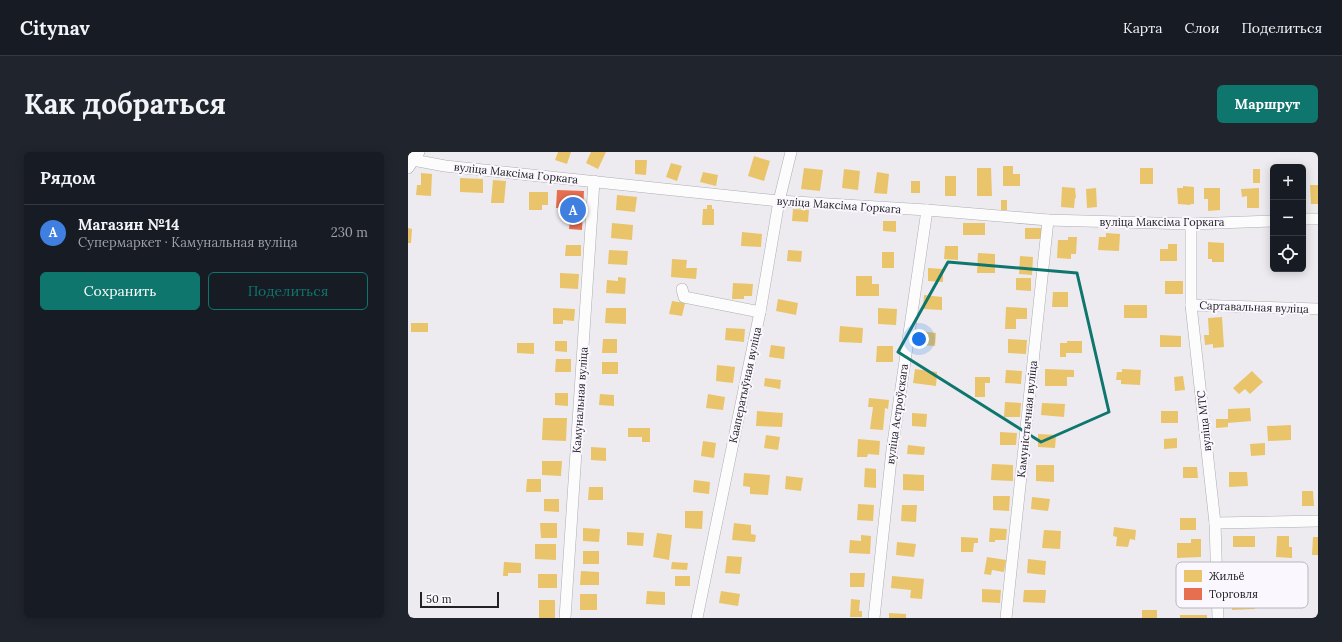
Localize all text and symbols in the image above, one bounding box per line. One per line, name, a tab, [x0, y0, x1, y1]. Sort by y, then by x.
text: Citynav	[20, 16, 90, 40]
text: Карта	[1123, 19, 1162, 37]
text: Слои	[1184, 19, 1219, 37]
text: Поделиться	[1241, 19, 1322, 37]
button: Маршрут	[1217, 85, 1318, 123]
text: Как добраться	[24, 86, 226, 122]
street label: вуліца Максіма Горкага	[453, 160, 579, 187]
map controls	[1270, 164, 1306, 272]
button: +	[1270, 164, 1306, 200]
text: Рядом	[40, 167, 96, 189]
street label: вуліца Максіма Горкага	[776, 194, 902, 216]
pin: A	[560, 195, 586, 225]
button: −	[1270, 200, 1306, 236]
text: Магазин №14	[78, 215, 179, 234]
street label: вуліца Максіма Горкага	[1100, 215, 1225, 229]
text: A	[49, 224, 57, 241]
text: 230 m	[331, 224, 368, 241]
text: Супермаркет · Камунальная вуліца	[78, 234, 297, 251]
button: locate	[1270, 236, 1306, 272]
button: Сохранить	[40, 272, 200, 310]
button: Поделиться	[208, 272, 368, 310]
street label: Сартавальная вуліца	[1199, 298, 1309, 316]
street label: Кааператыўная вуліца	[726, 325, 764, 444]
your location	[909, 329, 929, 349]
street label: Камунальная вуліца	[569, 346, 591, 454]
street label: Камуністычная вуліца	[1014, 359, 1040, 478]
street label: вуліца Астроўскага	[883, 363, 911, 465]
street label: вуліца МТС	[1194, 389, 1214, 452]
legend	[1176, 562, 1308, 608]
text: Жильё	[1209, 569, 1245, 583]
text: Торговля	[1209, 587, 1258, 601]
scale bar	[420, 590, 499, 609]
text: 50 m	[426, 592, 452, 606]

